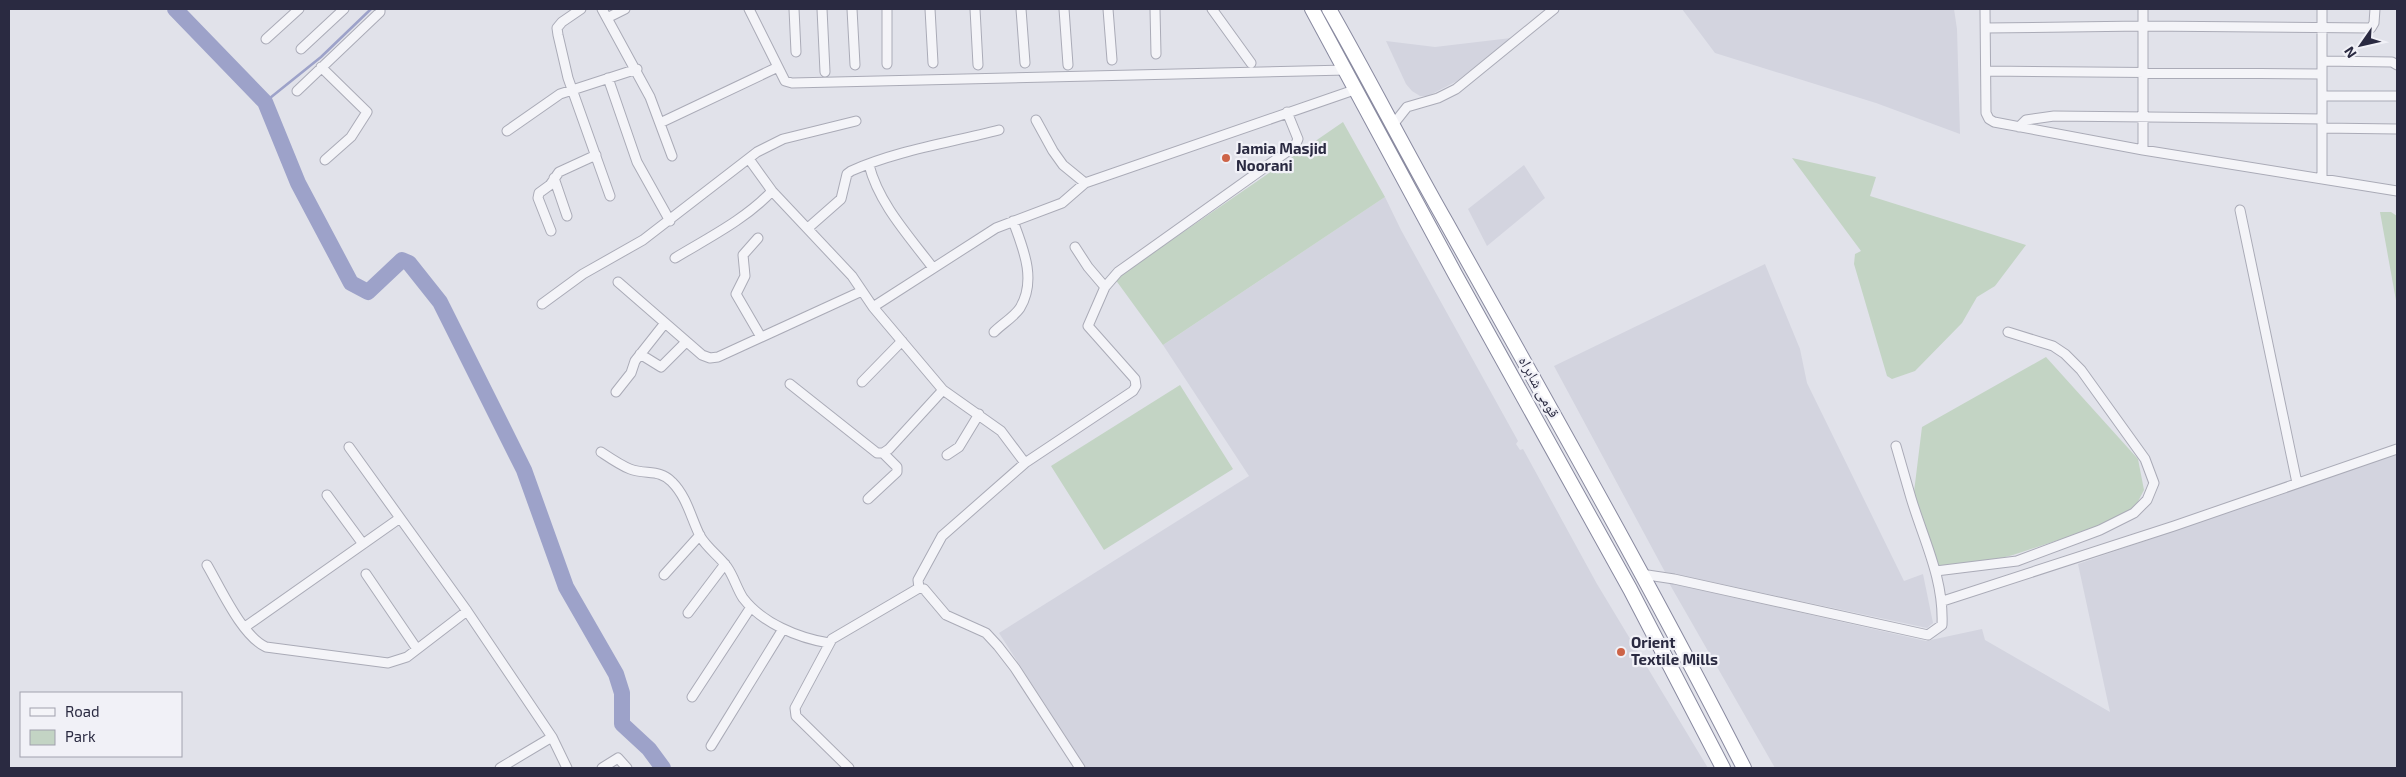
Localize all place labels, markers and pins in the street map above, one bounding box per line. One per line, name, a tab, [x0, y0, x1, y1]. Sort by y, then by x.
place label: Jamia Masjid Noorani	[1236, 139, 1327, 174]
marker: Jamia Masjid Noorani	[1220, 152, 1232, 164]
place label: Orient Textile Mills	[1631, 633, 1718, 668]
marker: Orient Textile Mills	[1615, 646, 1627, 658]

